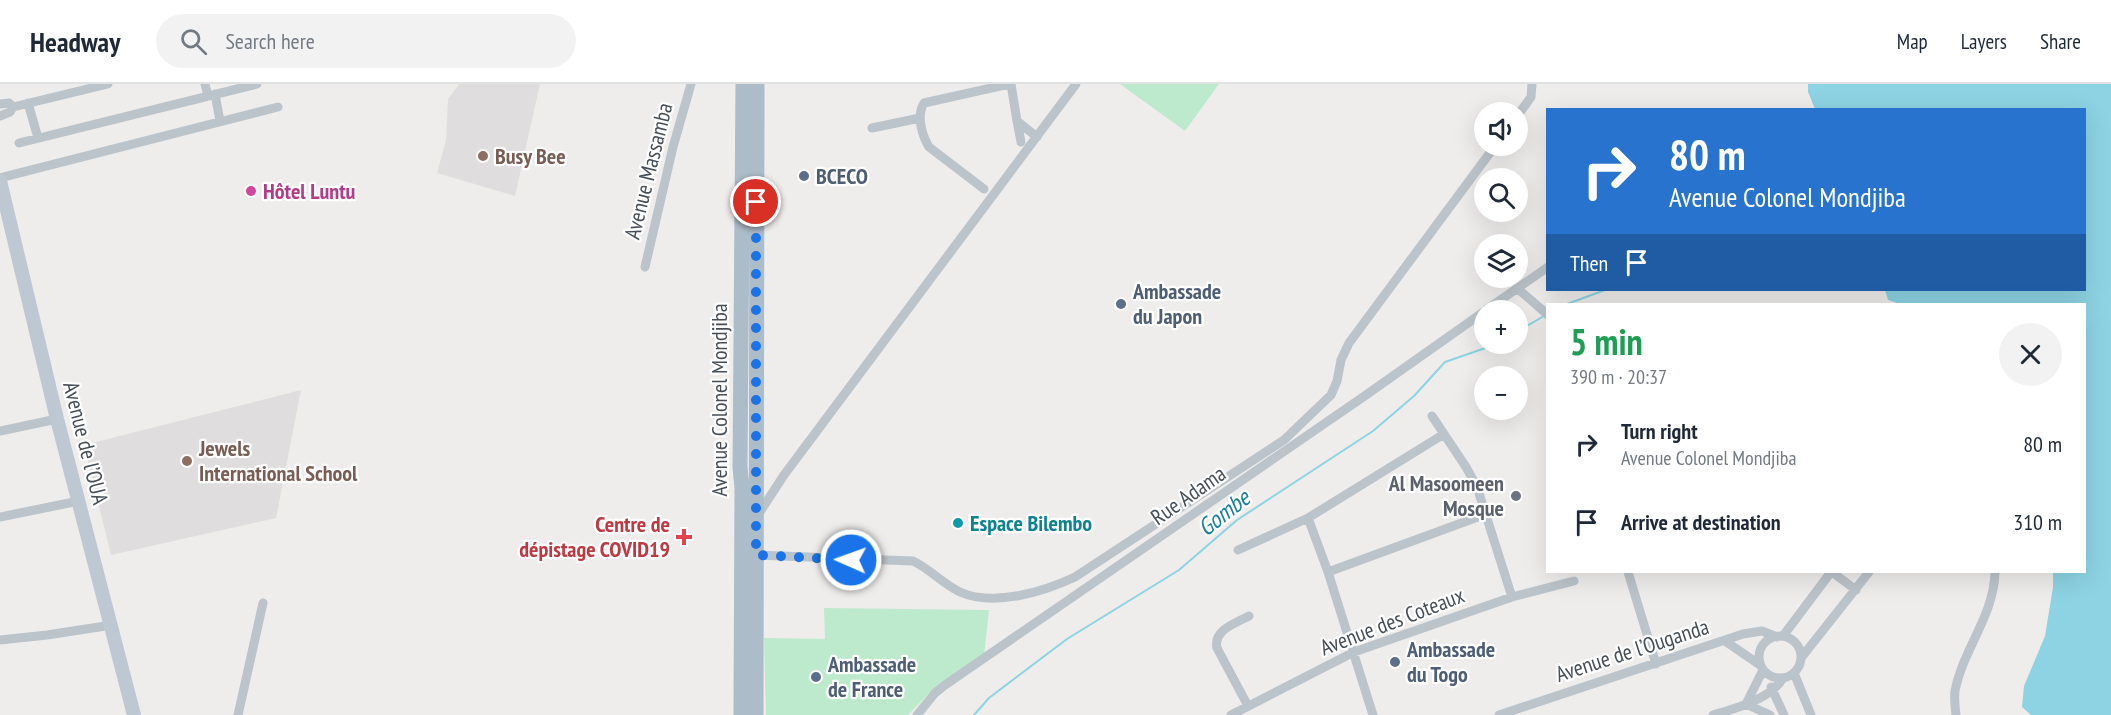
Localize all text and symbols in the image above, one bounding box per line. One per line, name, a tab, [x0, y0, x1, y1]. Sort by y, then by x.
search box	[156, 14, 576, 68]
text: Headway	[30, 23, 120, 60]
icon: search	[177, 25, 210, 58]
text: Search here	[225, 27, 315, 55]
text: Map	[1897, 28, 1928, 55]
text: Layers	[1961, 28, 2007, 55]
text: Share	[2040, 28, 2081, 55]
street label: Avenue Massamba	[618, 100, 678, 242]
map controls	[1474, 102, 1528, 420]
button: sound	[1474, 102, 1528, 156]
text: 80 m	[1669, 127, 1746, 182]
icon: right	[1570, 132, 1648, 210]
place label: Busy Bee	[495, 142, 566, 170]
marker: Busy Bee	[476, 149, 490, 163]
place label: BCECO	[816, 162, 868, 190]
button: search	[1474, 168, 1528, 222]
marker: BCECO	[797, 169, 811, 183]
pin	[730, 176, 781, 227]
place label: Hôtel Luntu	[263, 177, 356, 205]
text: Avenue Colonel Mondjiba	[1669, 180, 1906, 214]
marker: Hôtel Luntu	[244, 184, 258, 198]
icon: arrive	[739, 185, 772, 218]
button: layers	[1474, 234, 1528, 288]
icon: arrive	[1620, 246, 1653, 279]
text: Then	[1570, 249, 1608, 277]
place label: Ambassade du Japon	[1132, 277, 1221, 330]
marker: Ambassade du Japon	[1114, 297, 1128, 311]
button: +	[1474, 300, 1528, 354]
street label: Avenue Colonel Mondjiba	[705, 304, 733, 497]
text: 5 min	[1570, 318, 1643, 365]
button: close	[1999, 323, 2062, 386]
text: 390 m · 20:37	[1570, 364, 1667, 390]
button: −	[1474, 366, 1528, 420]
street label: Avenue de l’OUA	[57, 379, 115, 508]
text: Turn right	[1621, 417, 1698, 445]
icon: right	[1570, 428, 1603, 461]
text: 80 m	[2023, 430, 2062, 458]
place label: Jewels International School	[198, 434, 358, 487]
text: Avenue Colonel Mondjiba	[1621, 445, 1796, 471]
marker: Jewels International School	[180, 454, 194, 468]
street label: Rue Adama	[1145, 459, 1231, 531]
place label: Al Masoomeen Mosque	[1388, 469, 1504, 522]
water label: Gombe	[1191, 481, 1258, 543]
marker: Al Masoomeen Mosque	[1509, 489, 1523, 503]
icon: arrive	[1570, 506, 1603, 539]
text: Arrive at destination	[1621, 508, 1781, 536]
text: 310 m	[2013, 508, 2062, 536]
place label: Espace Bilembo	[970, 509, 1092, 537]
place label: Centre de dépistage COVID19	[519, 510, 670, 563]
marker: Espace Bilembo	[951, 516, 965, 530]
marker: Centre de dépistage COVID19	[675, 528, 693, 546]
position arrow	[819, 528, 883, 592]
street label: Avenue des Coteaux	[1316, 581, 1468, 661]
street label: Avenue de l’Ouganda	[1552, 612, 1712, 688]
place label: Ambassade du Togo	[1406, 635, 1495, 688]
place label: Ambassade de France	[827, 650, 916, 703]
marker: Ambassade du Togo	[1388, 655, 1402, 669]
marker: Ambassade de France	[809, 670, 823, 684]

